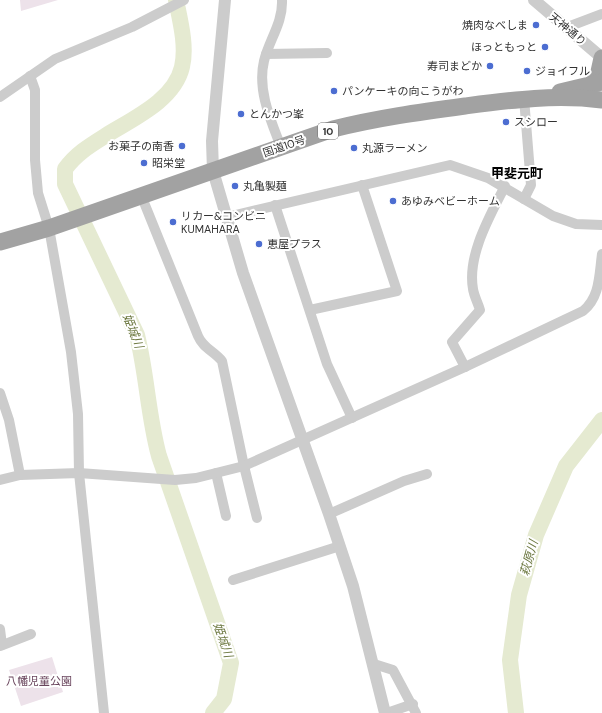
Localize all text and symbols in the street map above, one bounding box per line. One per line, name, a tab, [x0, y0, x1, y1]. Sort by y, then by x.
street label: 天神通り	[547, 9, 589, 49]
place label: 焼肉なべしま	[462, 18, 528, 32]
marker: 焼肉なべしま	[531, 20, 541, 30]
place label: ほっともっと	[471, 40, 537, 54]
marker: ほっともっと	[540, 42, 550, 52]
place label: 寿司まどか	[427, 59, 482, 73]
marker: 寿司まどか	[485, 61, 495, 71]
place label: ジョイフル	[535, 64, 590, 78]
marker: ジョイフル	[522, 66, 532, 76]
place label: パンケーキの向こうがわ	[342, 84, 464, 98]
marker: パンケーキの向こうがわ	[329, 86, 339, 96]
place label: とんかつ峯	[249, 107, 304, 121]
marker: とんかつ峯	[236, 109, 246, 119]
place label: スシロー	[514, 115, 558, 129]
marker: スシロー	[501, 117, 511, 127]
road number: 10	[318, 123, 338, 139]
street label: 国道10号	[261, 132, 307, 160]
place label: お菓子の南香	[108, 139, 174, 153]
marker: お菓子の南香	[177, 141, 187, 151]
place label: 丸源ラーメン	[362, 141, 428, 155]
marker: 丸源ラーメン	[349, 143, 359, 153]
place label: 昭栄堂	[152, 156, 185, 170]
marker: 昭栄堂	[139, 158, 149, 168]
district label: 甲斐元町	[491, 165, 543, 182]
place label: 丸亀製麺	[243, 179, 287, 193]
marker: 丸亀製麺	[230, 181, 240, 191]
place label: あゆみベビーホーム	[401, 194, 500, 208]
marker: あゆみベビーホーム	[388, 196, 398, 206]
place label: リカー&コンビニ KUMAHARA	[181, 209, 266, 236]
marker: リカー&コンビニ KUMAHARA	[168, 217, 178, 227]
place label: 恵屋プラス	[267, 237, 322, 251]
marker: 恵屋プラス	[254, 239, 264, 249]
water label: 姫城川	[119, 311, 148, 353]
water label: 萩原川	[516, 537, 542, 578]
water label: 姫城川	[210, 620, 237, 662]
park label: 八幡児童公園	[6, 674, 72, 688]

